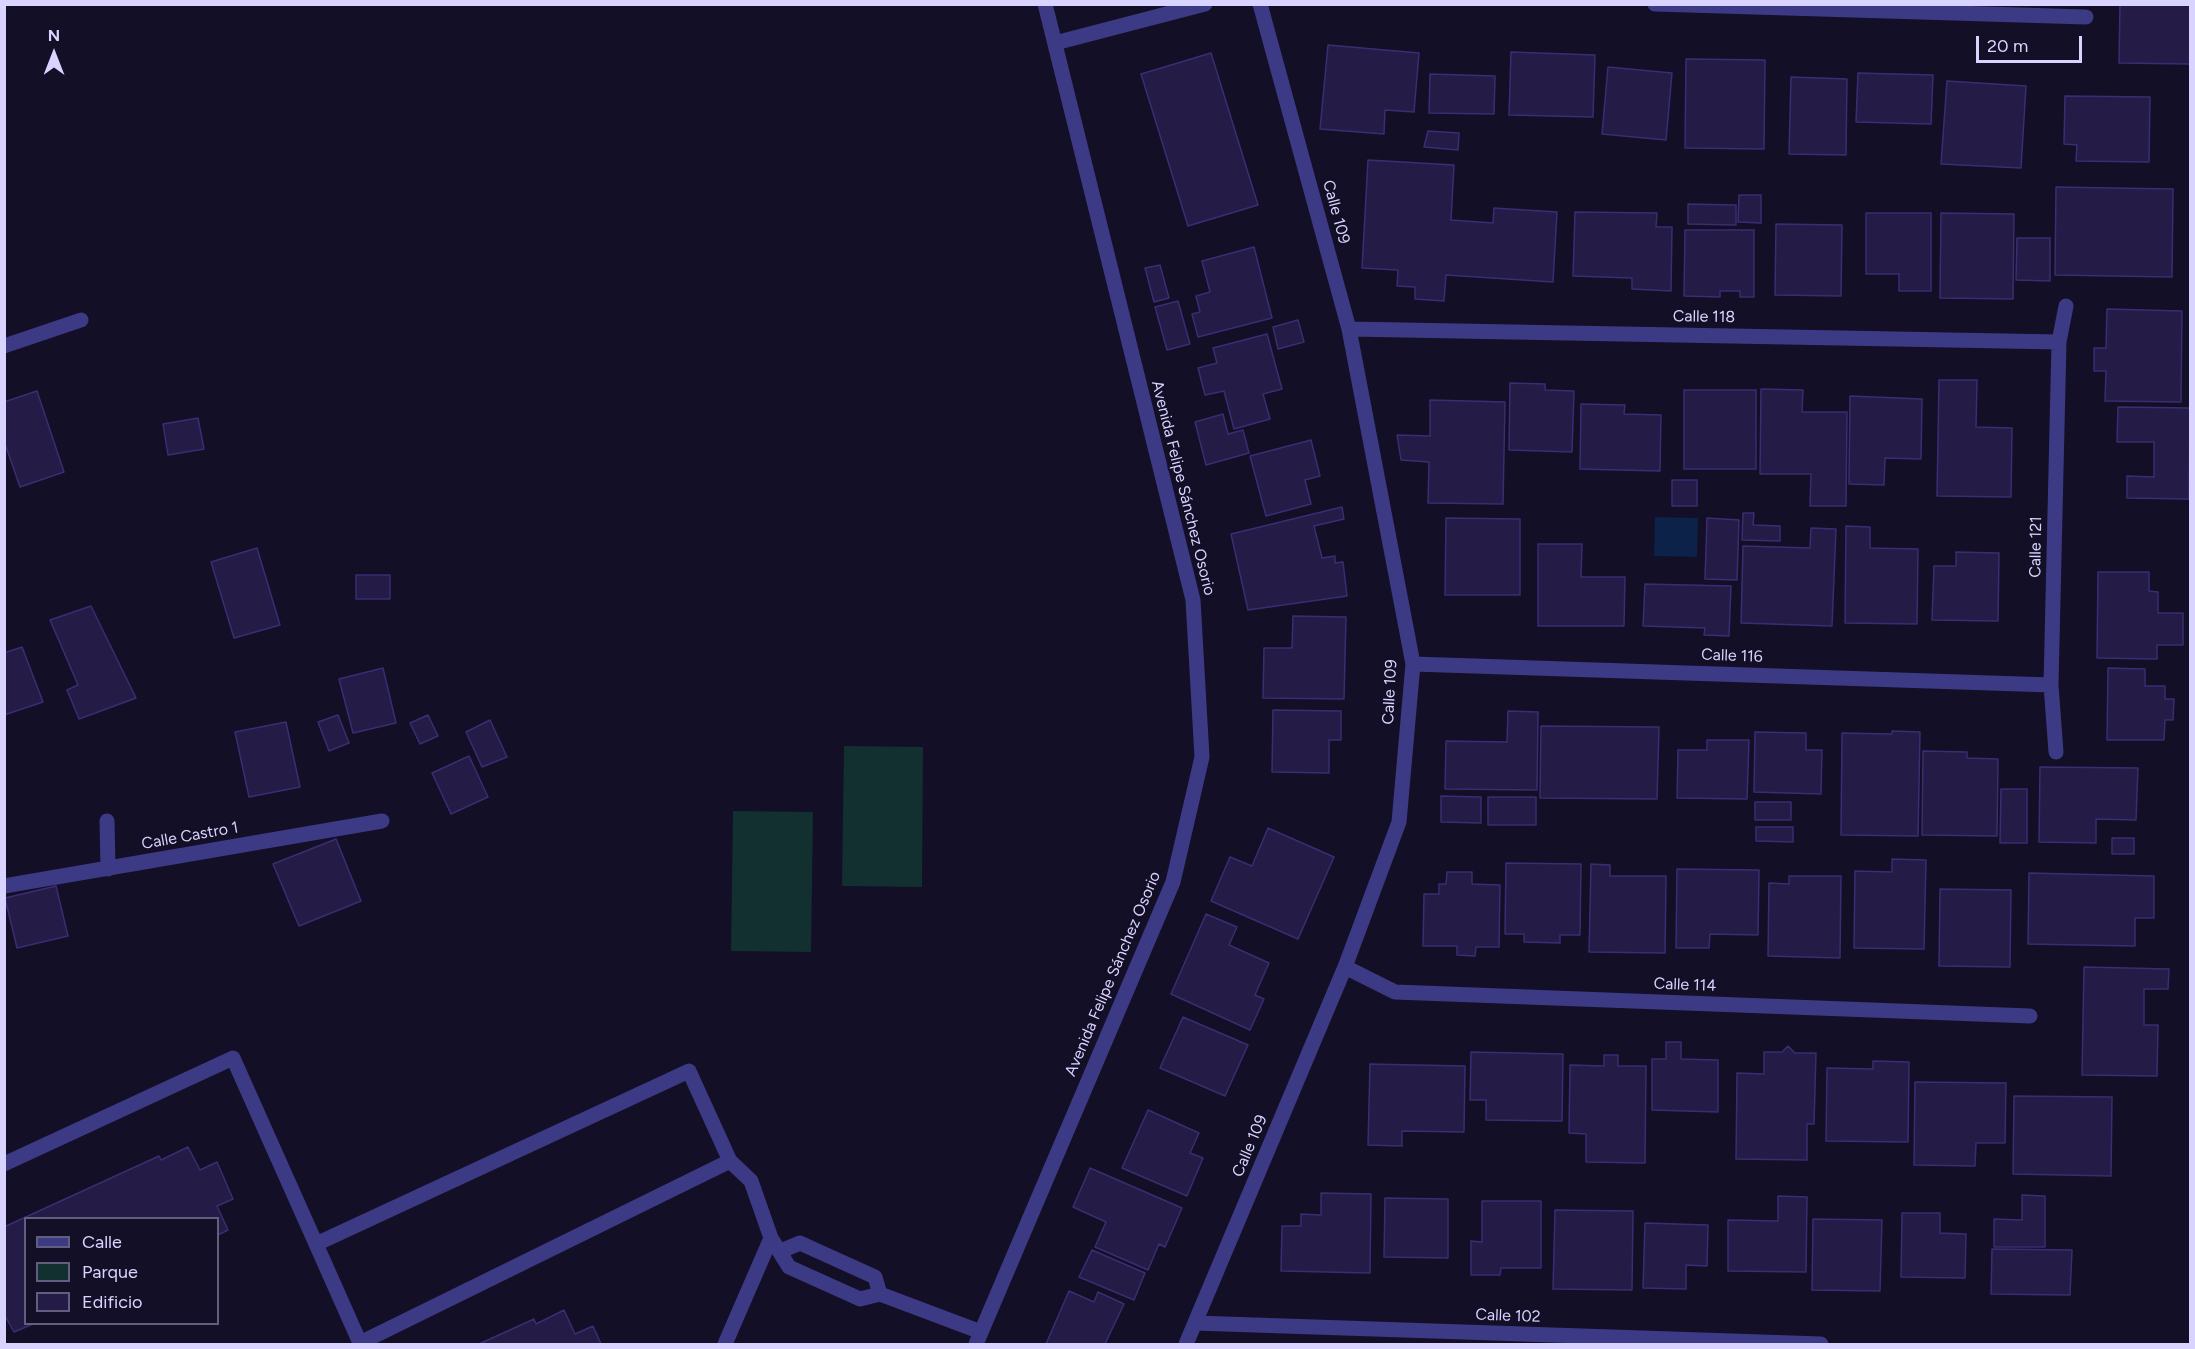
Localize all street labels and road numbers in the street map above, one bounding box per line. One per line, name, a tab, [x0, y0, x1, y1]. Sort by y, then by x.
street label: Calle 109	[1318, 178, 1354, 246]
street label: Calle 118	[1673, 307, 1735, 327]
street label: Avenida Felipe Sánchez Osorio	[1147, 378, 1219, 598]
street label: Calle 121	[2026, 516, 2046, 578]
street label: Calle 116	[1701, 645, 1763, 667]
street label: Calle 109	[1379, 659, 1401, 725]
street label: Calle Castro 1	[140, 818, 240, 854]
street label: Avenida Felipe Sánchez Osorio	[1061, 869, 1165, 1079]
street label: Calle 114	[1653, 974, 1717, 996]
street label: Calle 109	[1228, 1112, 1272, 1180]
street label: Calle 102	[1475, 1305, 1541, 1327]

